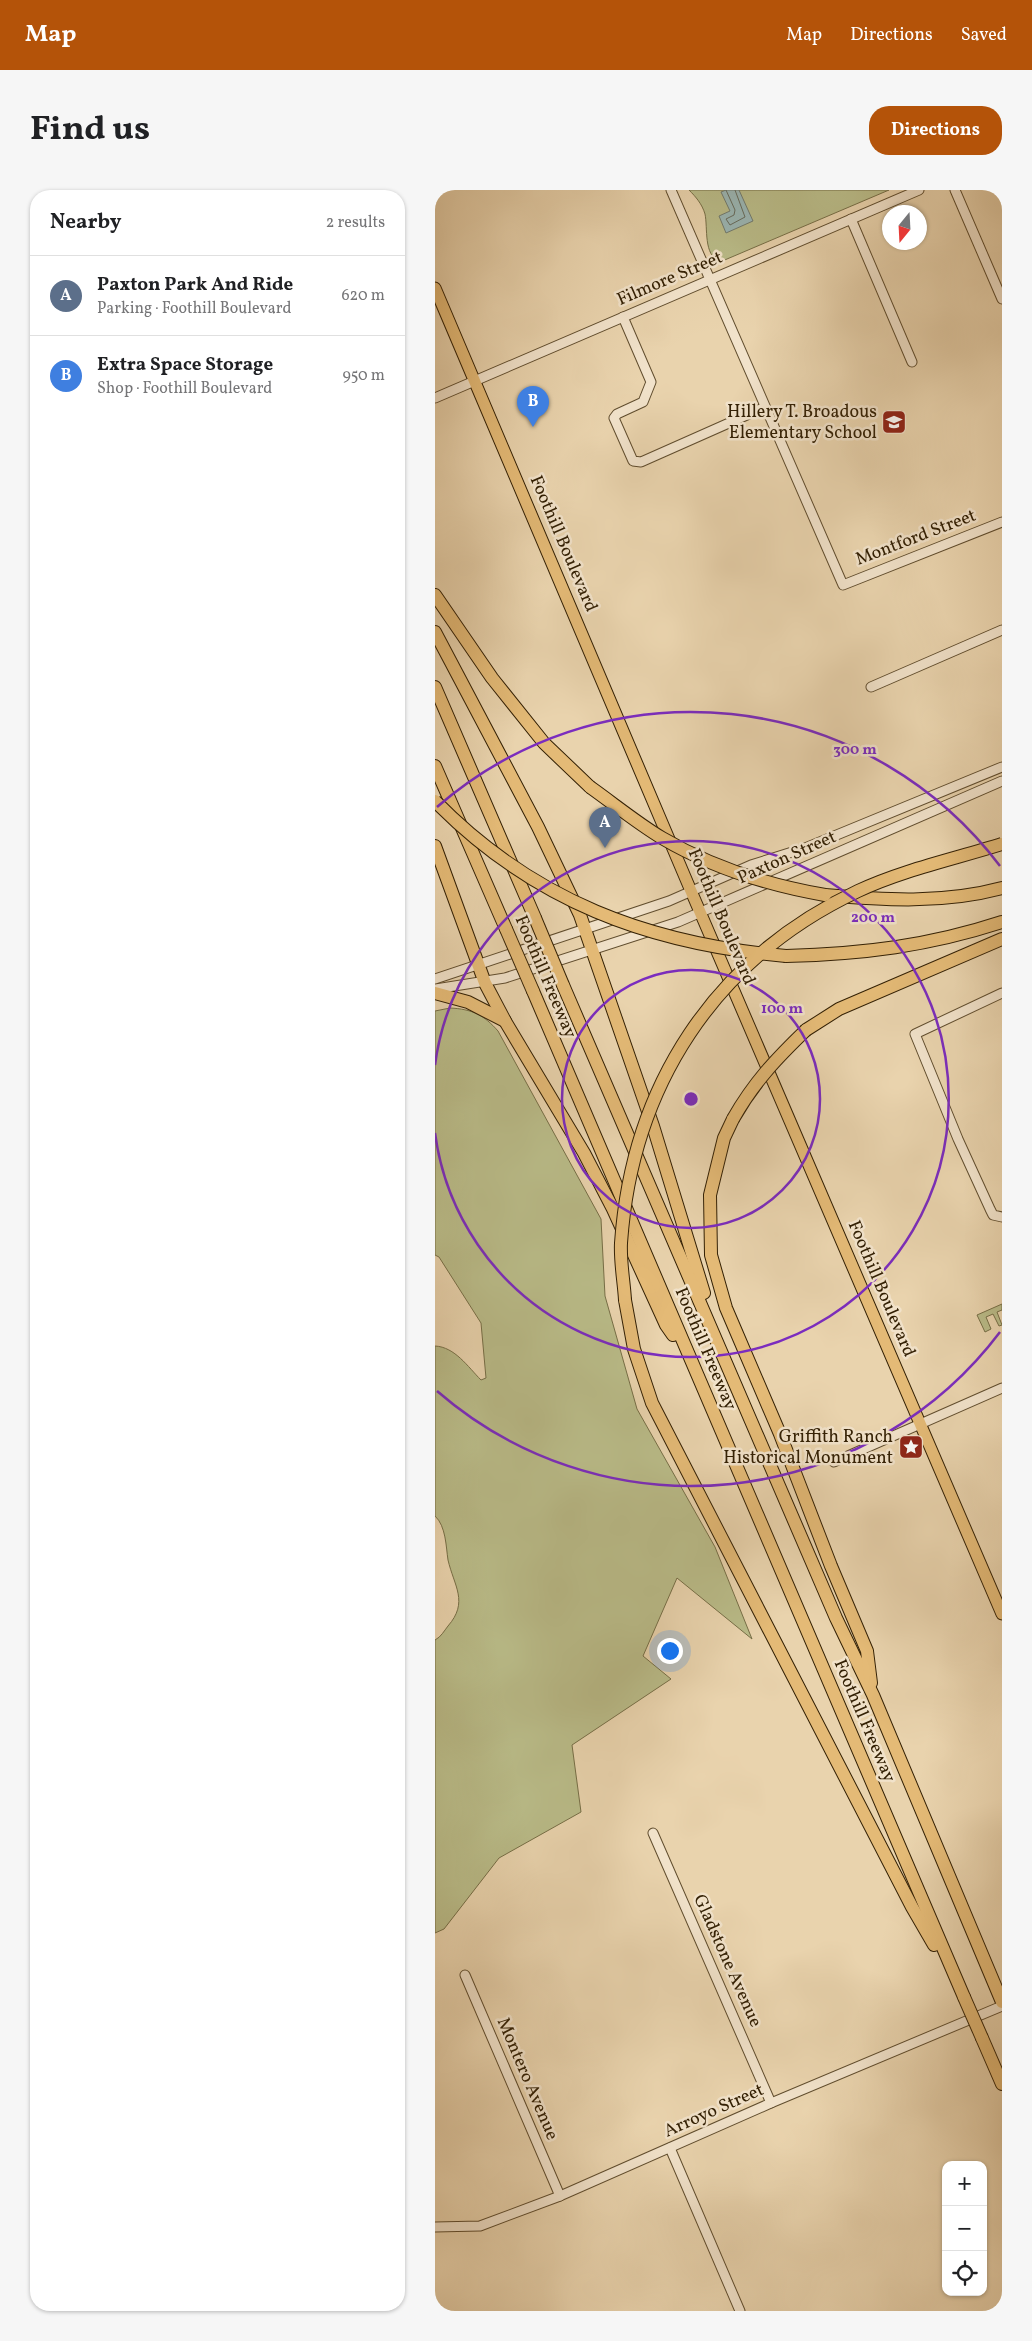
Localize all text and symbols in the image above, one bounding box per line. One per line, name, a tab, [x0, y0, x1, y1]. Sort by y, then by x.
text: Map	[25, 18, 76, 52]
text: Map	[786, 23, 822, 48]
text: Directions	[850, 23, 933, 48]
text: Saved	[961, 23, 1007, 48]
text: Find us	[30, 106, 150, 154]
button: Directions	[869, 106, 1002, 155]
north arrow	[882, 205, 927, 250]
text: Nearby	[50, 208, 121, 237]
text: 2 results	[326, 212, 385, 234]
street label: Filmore Street	[613, 245, 727, 313]
text: Paxton Park And Ride	[97, 272, 293, 298]
text: A	[60, 285, 72, 307]
text: 620 m	[341, 285, 385, 307]
text: Parking · Foothill Boulevard	[97, 298, 292, 320]
text: Extra Space Storage	[97, 352, 273, 378]
text: B	[61, 365, 71, 387]
text: 950 m	[343, 365, 385, 387]
text: Shop · Foothill Boulevard	[97, 378, 272, 400]
pin: B	[517, 386, 549, 427]
place label: Hillery T. Broadous Elementary School	[727, 400, 877, 446]
school or university icon: Hillery T. Broadous Elementary School	[881, 409, 907, 435]
street label: Foothill Boulevard	[523, 472, 603, 616]
street label: Montford Street	[852, 504, 980, 572]
text: 300 m	[833, 740, 877, 761]
pin: A	[589, 807, 621, 848]
street label: Paxton Street	[734, 825, 840, 891]
street label: Foothill Boulevard	[681, 845, 761, 989]
text: 200 m	[851, 908, 895, 929]
street label: Foothill Freeway	[508, 912, 582, 1043]
text: 100 m	[761, 999, 804, 1020]
centre of rings	[682, 1090, 700, 1108]
street label: Foothill Boulevard	[841, 1217, 921, 1361]
street label: Foothill Freeway	[668, 1284, 742, 1415]
place label: Griffith Ranch Historical Monument	[723, 1425, 893, 1471]
place icon: Griffith Ranch Historical Monument	[898, 1434, 924, 1460]
your location	[657, 1638, 683, 1664]
street label: Foothill Freeway	[827, 1656, 901, 1787]
street label: Gladstone Avenue	[687, 1891, 767, 2031]
street label: Montero Avenue	[490, 2014, 564, 2144]
street label: Arroyo Street	[660, 2078, 768, 2144]
map controls	[942, 2161, 987, 2296]
button: +	[942, 2161, 987, 2206]
button: −	[942, 2206, 987, 2251]
button: locate	[942, 2251, 987, 2296]

